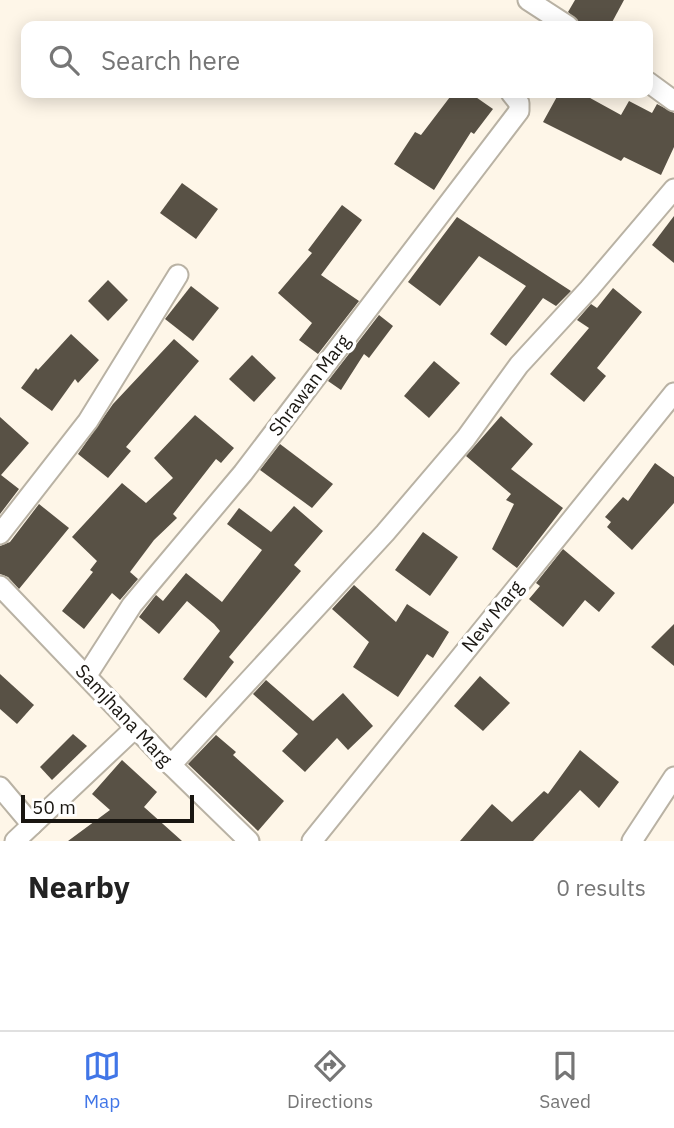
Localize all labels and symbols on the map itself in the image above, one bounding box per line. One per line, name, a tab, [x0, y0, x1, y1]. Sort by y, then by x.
street label: Shrawan Marg	[263, 330, 355, 440]
street label: New Marg	[456, 575, 528, 657]
street label: Samjhana Marg	[71, 659, 177, 771]
scale bar	[21, 792, 194, 824]

